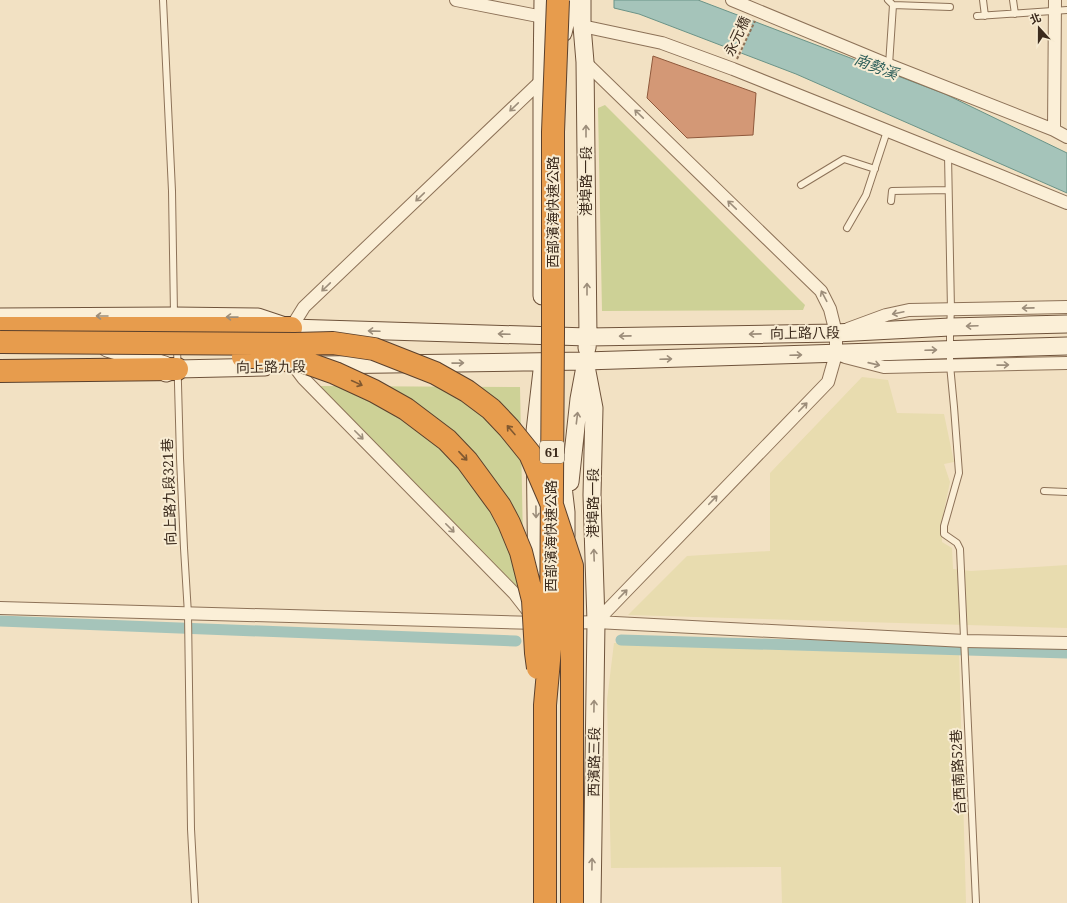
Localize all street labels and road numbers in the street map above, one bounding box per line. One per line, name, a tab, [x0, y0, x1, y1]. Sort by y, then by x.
street label: 永元橋	[719, 13, 754, 59]
street label: 港埠路一段	[576, 146, 595, 216]
street label: 西部濱海快速公路	[543, 156, 562, 268]
street label: 向上路八段	[770, 322, 840, 343]
street label: 向上路九段	[236, 356, 306, 377]
street label: 向上路九段321巷	[157, 438, 180, 546]
road number: 61	[540, 441, 564, 463]
street label: 港埠路一段	[583, 468, 602, 538]
street label: 西部濱海快速公路	[541, 480, 560, 592]
street label: 西濱路三段	[583, 727, 604, 797]
street label: 台西南路52巷	[946, 729, 969, 815]

